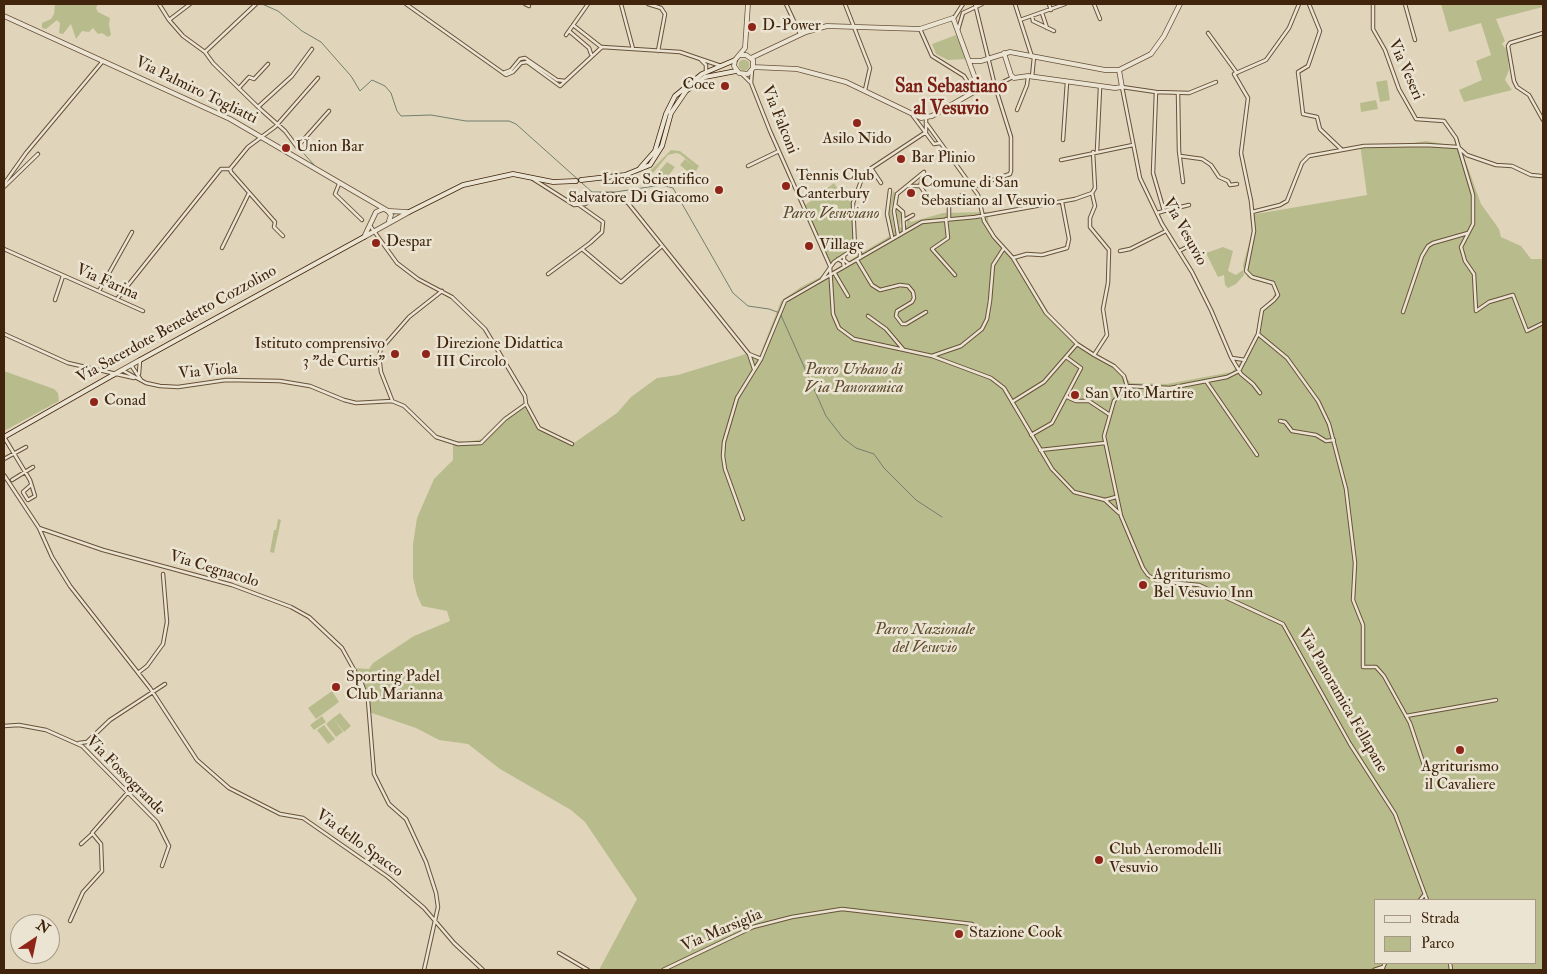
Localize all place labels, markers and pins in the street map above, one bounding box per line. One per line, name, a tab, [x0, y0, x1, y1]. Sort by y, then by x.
place label: D-Power	[762, 17, 821, 37]
marker: D-Power	[746, 21, 758, 33]
place label: Coce	[682, 76, 715, 96]
marker: Coce	[719, 80, 731, 92]
marker: Asilo Nido	[851, 117, 863, 129]
place label: Asilo Nido	[823, 130, 891, 150]
place label: Union Bar	[296, 138, 364, 158]
marker: Union Bar	[280, 142, 292, 154]
place label: Bar Plinio	[911, 149, 975, 169]
marker: Bar Plinio	[895, 153, 907, 165]
place label: Tennis Club Canterbury	[796, 167, 874, 205]
place label: Liceo Scientifico Salvatore Di Giacomo	[568, 171, 709, 209]
place label: Comune di San Sebastiano al Vesuvio	[921, 174, 1055, 212]
marker: Tennis Club Canterbury	[780, 180, 792, 192]
marker: Liceo Scientifico Salvatore Di Giacomo	[713, 184, 725, 196]
marker: Comune di San Sebastiano al Vesuvio	[905, 187, 917, 199]
place label: Despar	[386, 233, 432, 253]
place label: Village	[819, 236, 864, 256]
marker: Despar	[370, 237, 382, 249]
marker: Village	[803, 240, 815, 252]
place label: Istituto comprensivo 3 "de Curtis"	[255, 335, 385, 373]
place label: Direzione Didattica III Circolo	[436, 335, 563, 373]
marker: Istituto comprensivo 3 "de Curtis"	[389, 348, 401, 360]
marker: Direzione Didattica III Circolo	[420, 348, 432, 360]
place label: San Vito Martire	[1085, 385, 1194, 405]
marker: San Vito Martire	[1069, 389, 1081, 401]
place label: Conad	[104, 392, 146, 412]
marker: Conad	[88, 396, 100, 408]
place label: Agriturismo Bel Vesuvio Inn	[1153, 566, 1253, 604]
marker: Agriturismo Bel Vesuvio Inn	[1137, 579, 1149, 591]
place label: Sporting Padel Club Marianna	[346, 668, 443, 706]
marker: Sporting Padel Club Marianna	[330, 681, 342, 693]
marker: Agriturismo il Cavaliere	[1454, 744, 1466, 756]
place label: Agriturismo il Cavaliere	[1421, 758, 1499, 796]
place label: Club Aeromodelli Vesuvio	[1109, 841, 1222, 879]
marker: Club Aeromodelli Vesuvio	[1093, 854, 1105, 866]
place label: Stazione Cook	[969, 924, 1062, 944]
marker: Stazione Cook	[953, 928, 965, 940]

